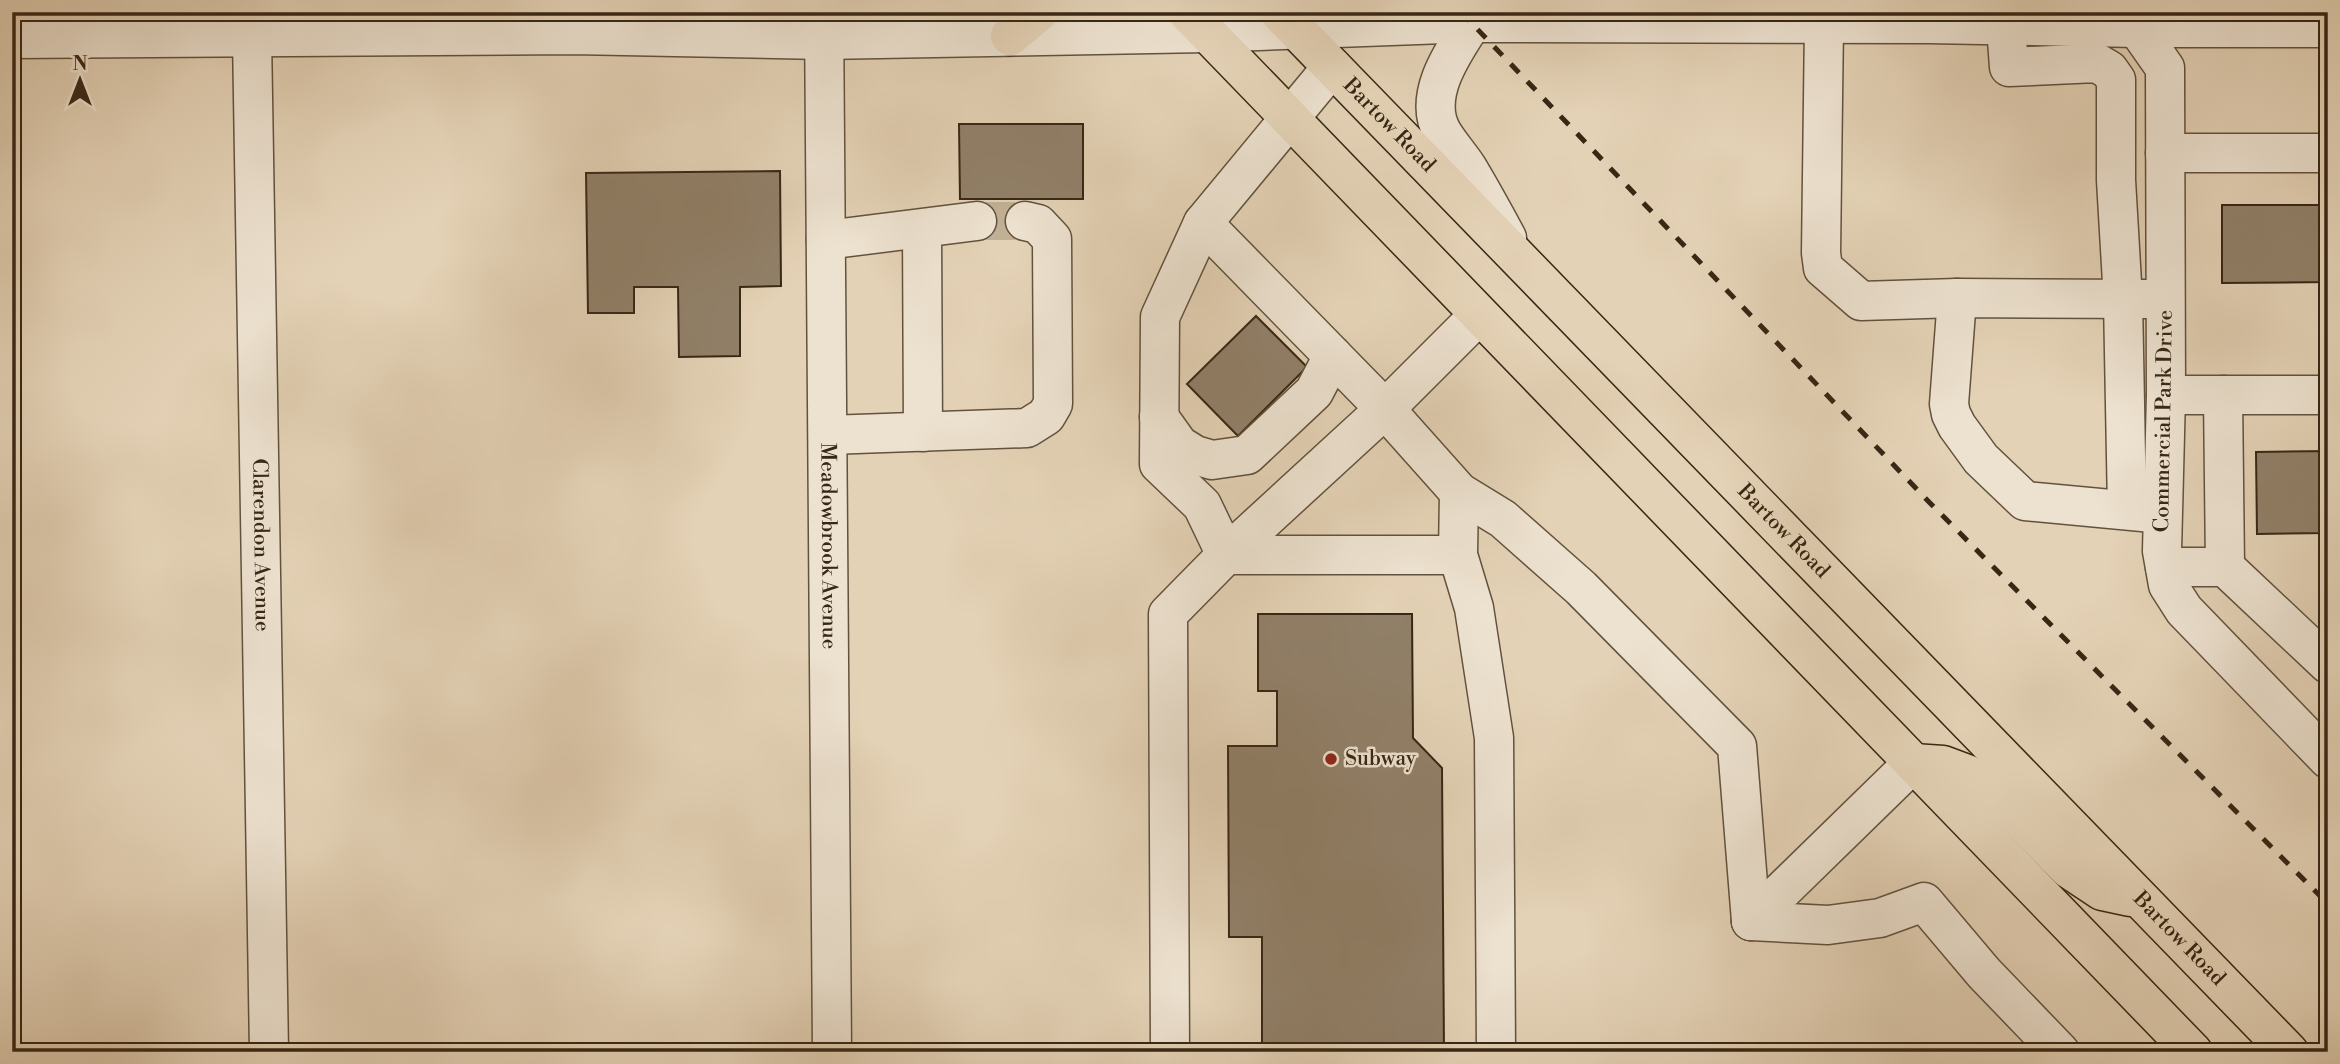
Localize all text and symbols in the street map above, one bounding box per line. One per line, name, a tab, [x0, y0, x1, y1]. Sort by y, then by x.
north arrow	[46, 46, 116, 116]
text: N	[72, 52, 88, 76]
street label: Bartow Road	[1337, 72, 1441, 178]
street label: Commercial Park Drive	[2149, 309, 2179, 533]
street label: Meadowbrook Avenue	[814, 443, 842, 649]
street label: Clarendon Avenue	[246, 458, 275, 632]
street label: Bartow Road	[1731, 478, 1835, 584]
place label: Subway	[1345, 746, 1417, 772]
marker: Subway	[1323, 751, 1339, 767]
street label: Bartow Road	[2127, 886, 2231, 991]

